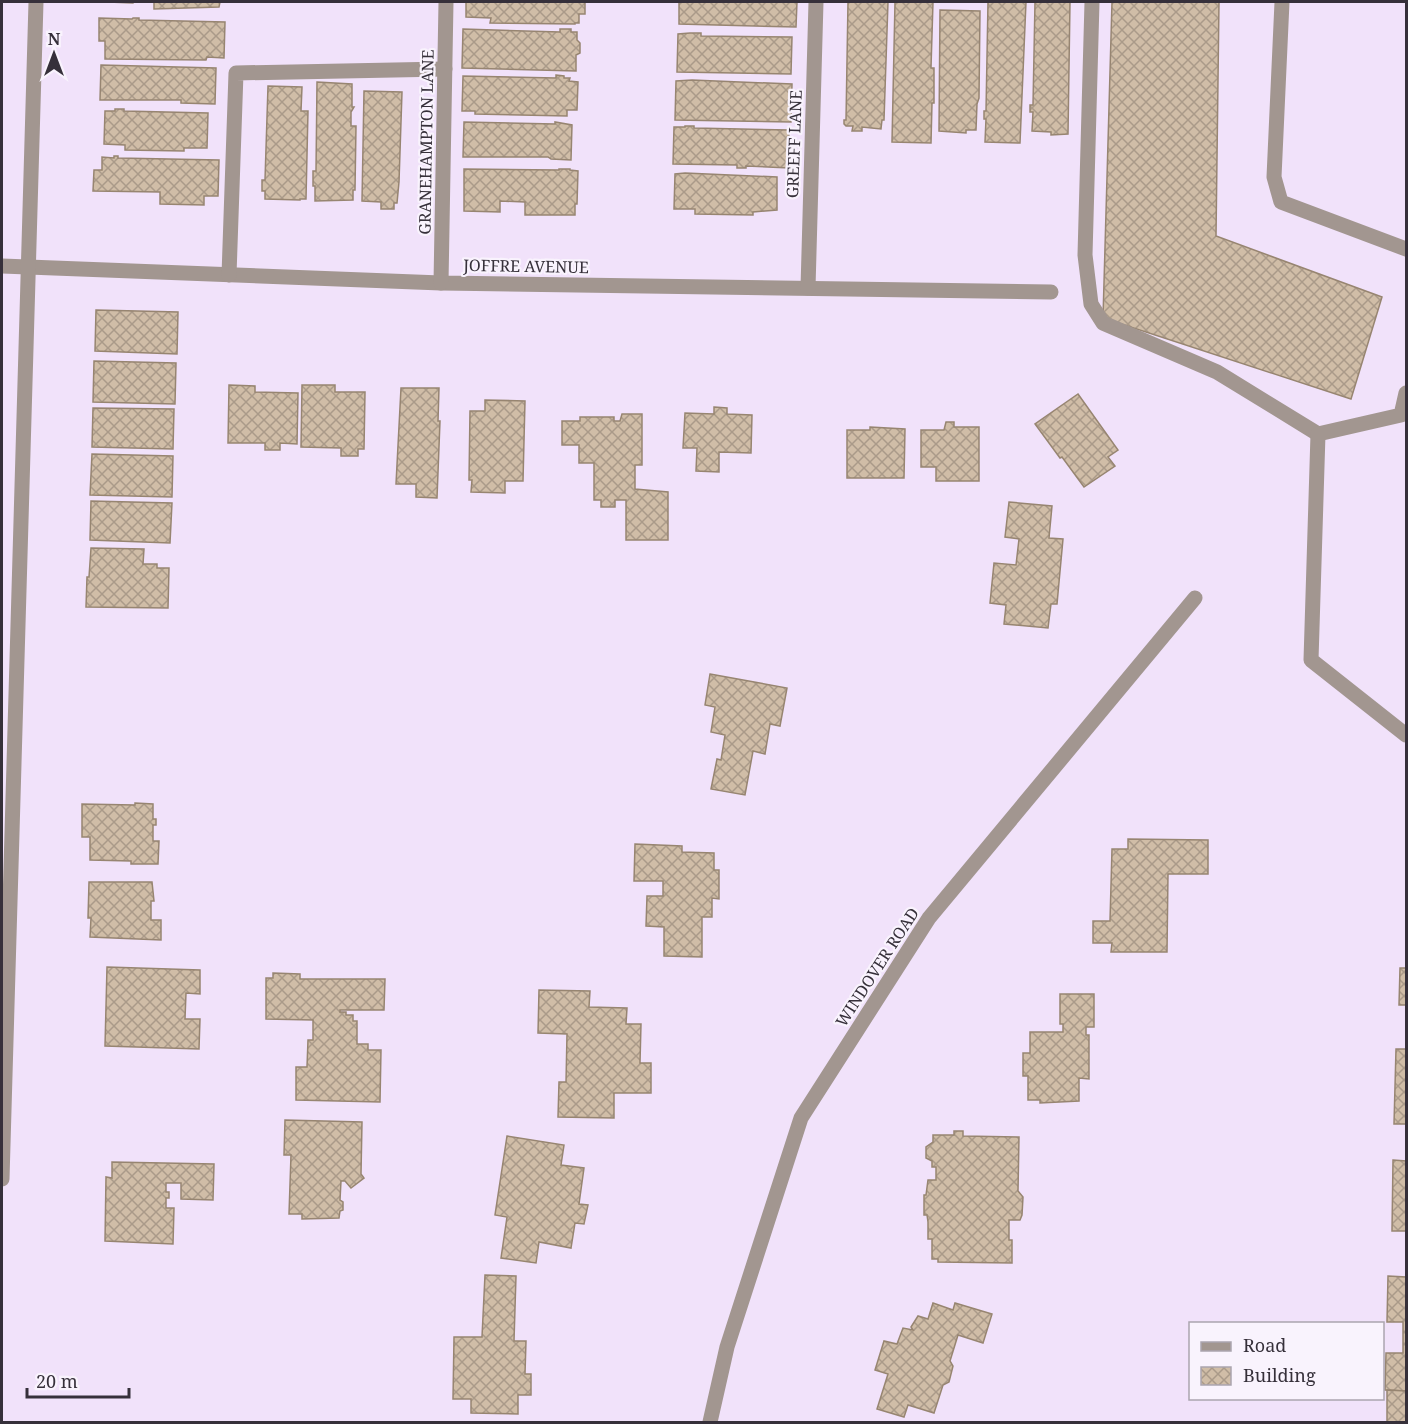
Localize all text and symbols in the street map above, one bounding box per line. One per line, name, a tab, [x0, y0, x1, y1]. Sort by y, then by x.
north arrow	[24, 24, 84, 84]
text: N	[48, 28, 61, 50]
street label: GRANEHAMPTON LANE	[413, 49, 439, 235]
street label: GREEFF LANE	[781, 89, 807, 199]
street label: JOFFRE AVENUE	[462, 254, 589, 278]
street label: WINDOVER ROAD	[830, 903, 924, 1031]
legend	[1189, 1322, 1384, 1400]
text: Road	[1243, 1333, 1286, 1357]
scale bar	[27, 1361, 129, 1399]
text: Building	[1243, 1363, 1316, 1387]
text: 20 m	[36, 1369, 78, 1393]

